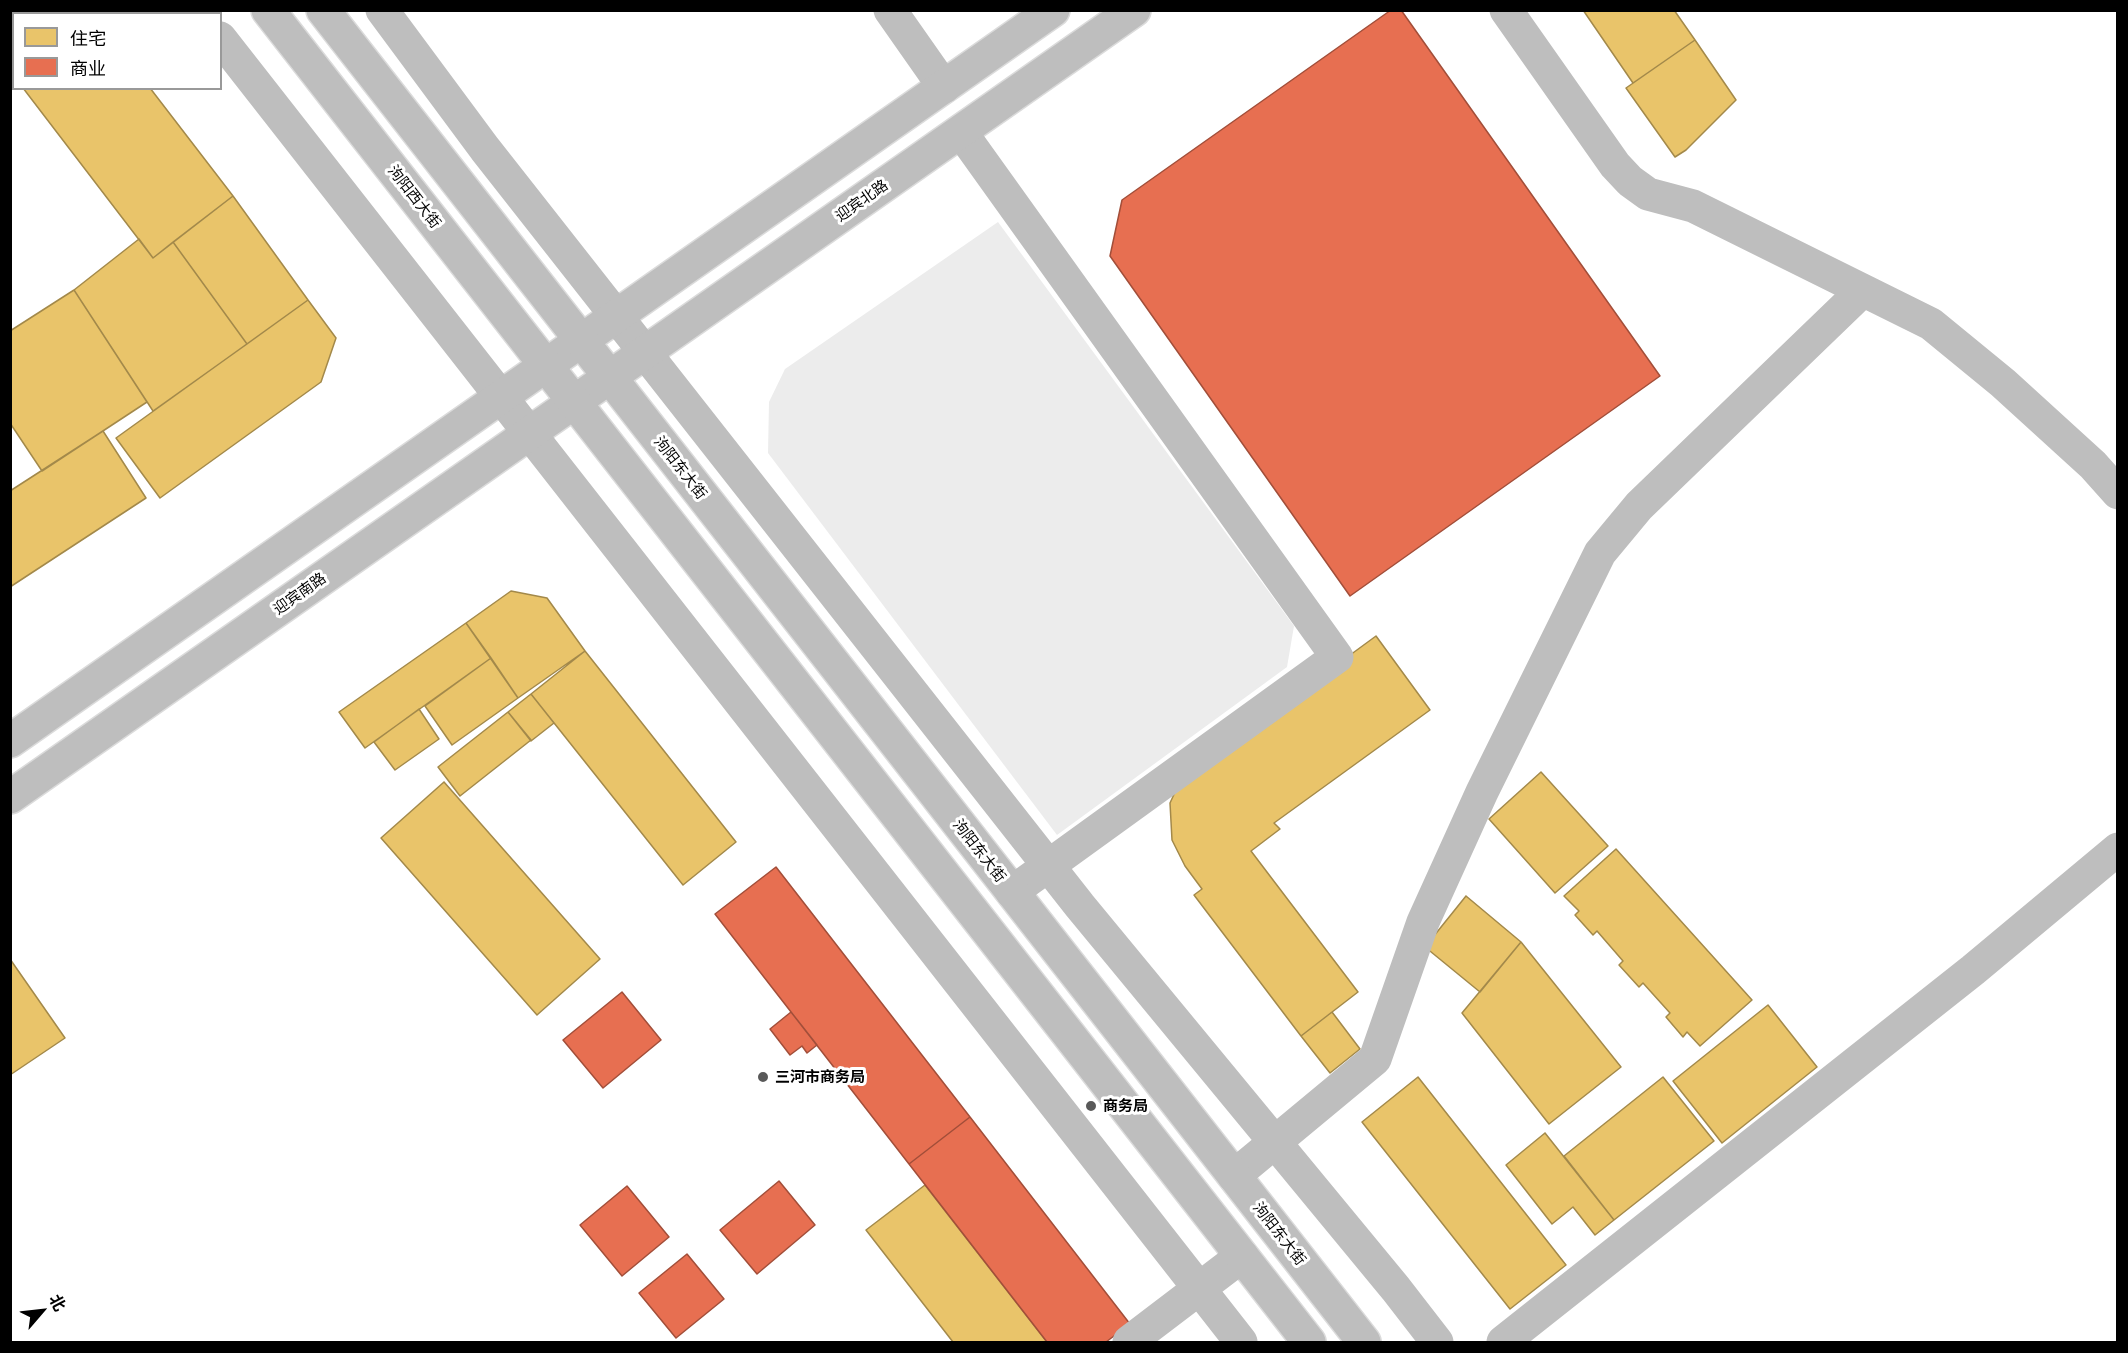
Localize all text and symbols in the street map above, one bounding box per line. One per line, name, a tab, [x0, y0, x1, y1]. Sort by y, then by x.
legend	[12, 12, 222, 90]
text: 住宅	[70, 27, 106, 50]
text: 商业	[70, 57, 106, 80]
street label: 泃阳西大街	[384, 162, 444, 232]
street label: 迎宾北路	[832, 176, 892, 226]
street label: 泃阳东大街	[650, 433, 710, 503]
street label: 迎宾南路	[270, 569, 330, 619]
street label: 泃阳东大街	[949, 816, 1009, 886]
place label: 三河市商务局	[775, 1068, 865, 1086]
marker: 三河市商务局	[756, 1070, 770, 1084]
place label: 商务局	[1103, 1097, 1148, 1115]
marker: 商务局	[1084, 1099, 1098, 1113]
street label: 泃阳东大街	[1249, 1199, 1309, 1269]
north arrow	[12, 1281, 72, 1341]
text: 北	[45, 1291, 70, 1314]

